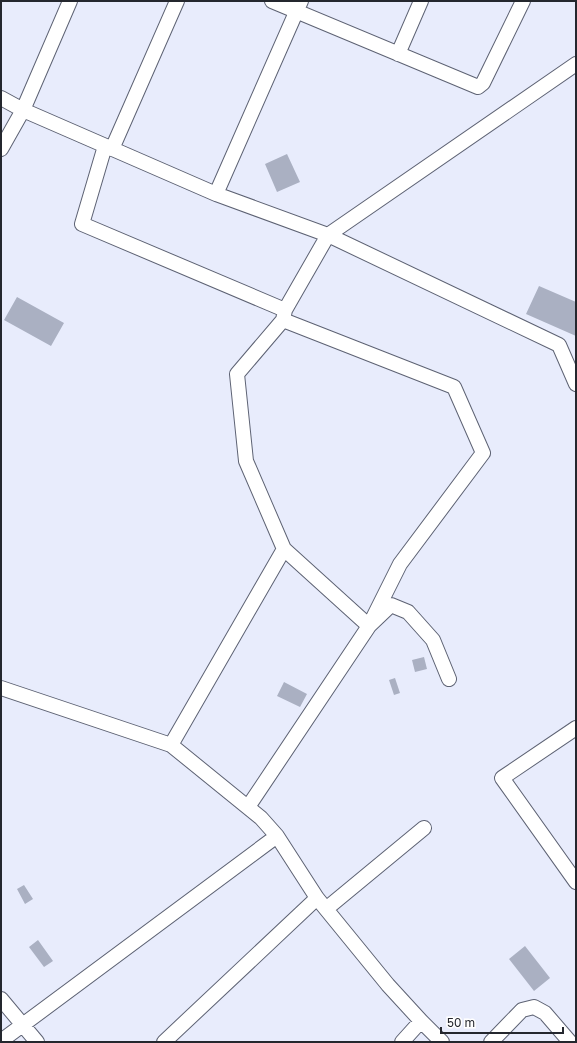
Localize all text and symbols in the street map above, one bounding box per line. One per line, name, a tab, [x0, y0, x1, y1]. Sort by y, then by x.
scale bar	[441, 1009, 563, 1035]
text: 50 m	[447, 1015, 475, 1030]

